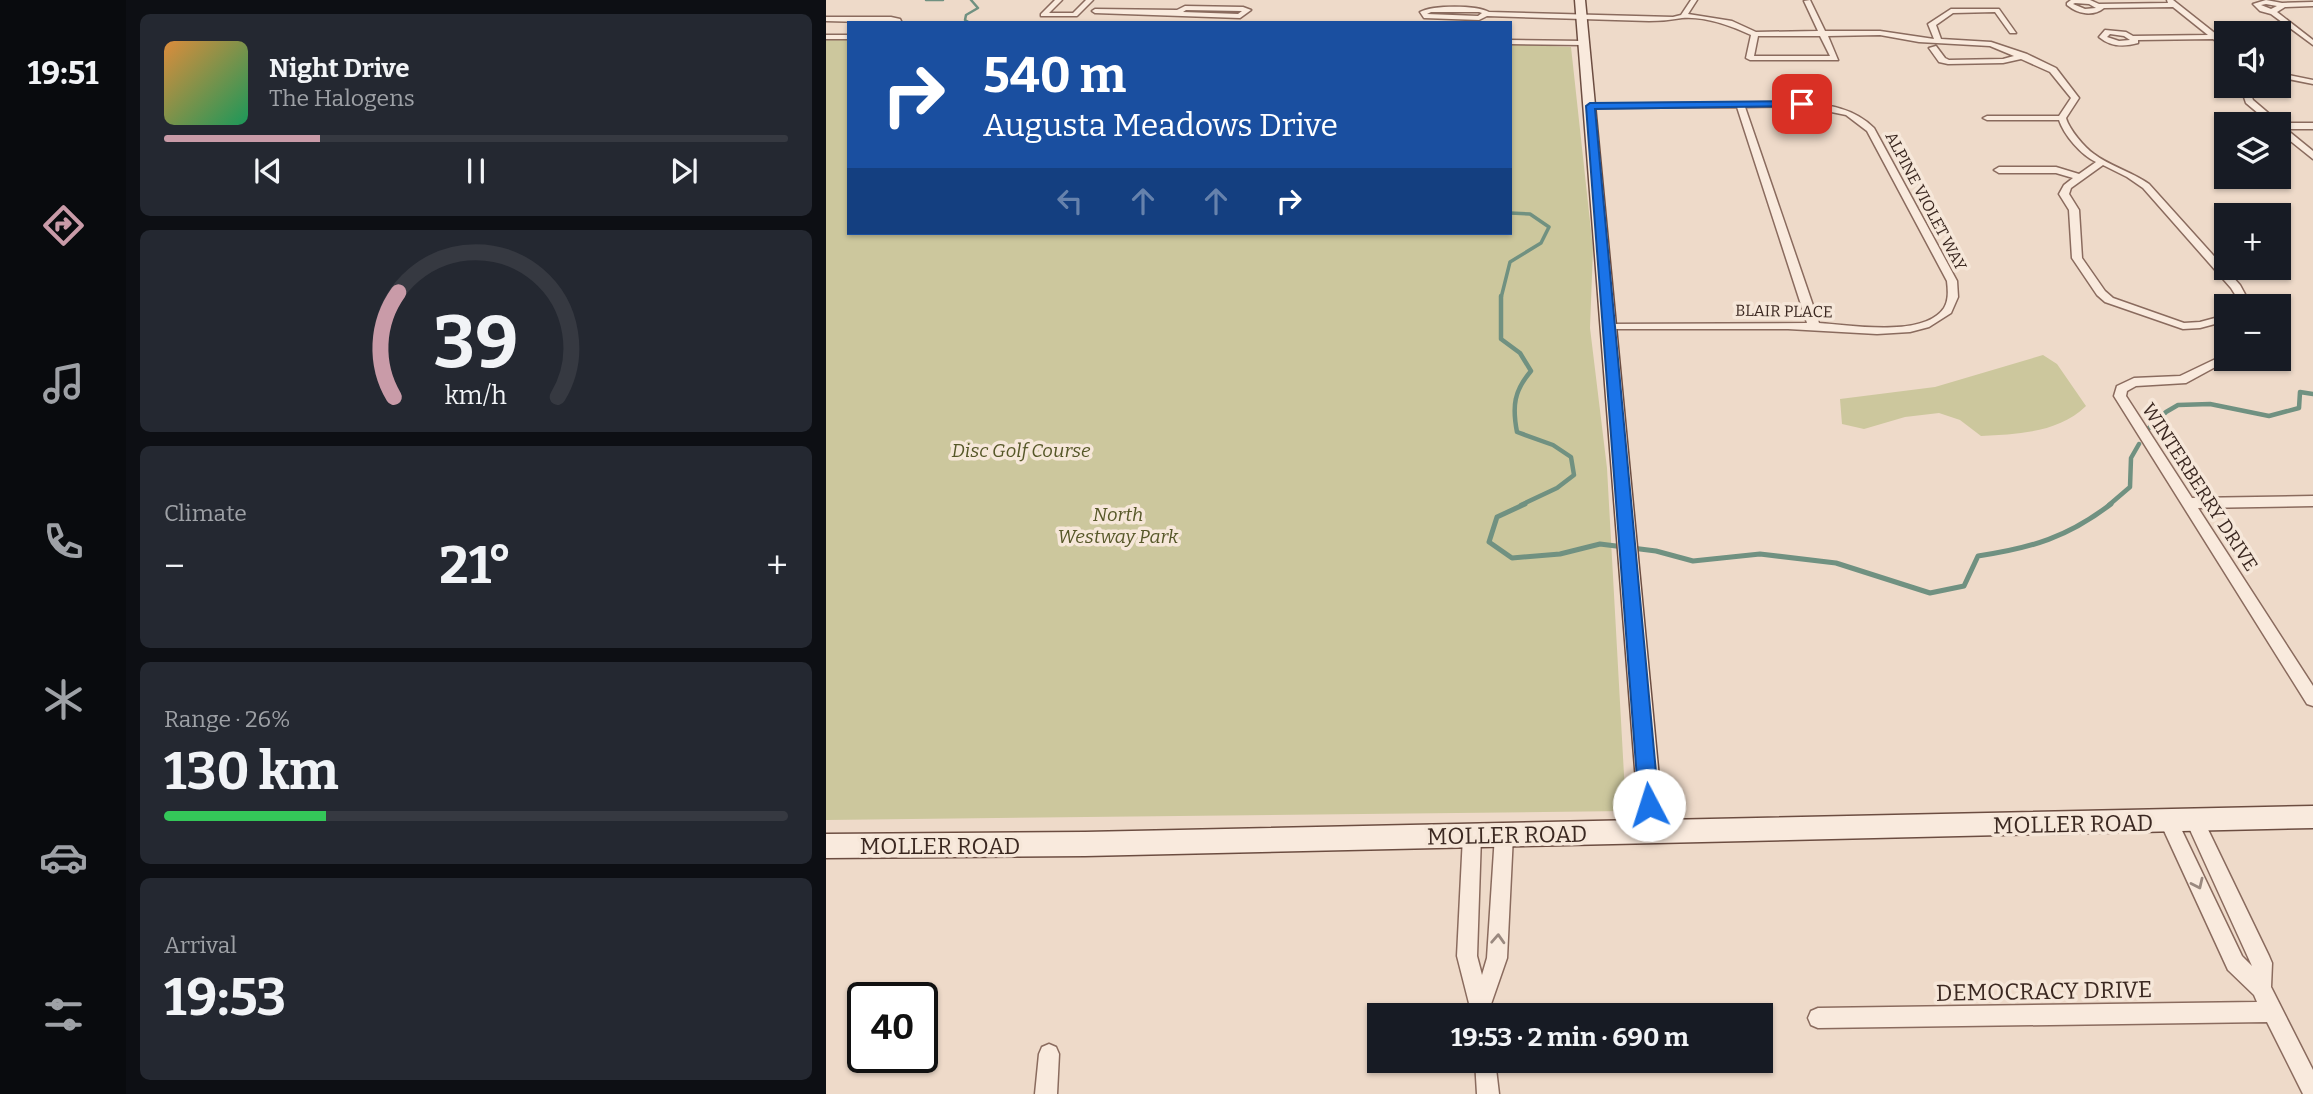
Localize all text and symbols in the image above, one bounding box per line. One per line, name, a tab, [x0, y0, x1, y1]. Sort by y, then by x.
map controls	[2214, 21, 2291, 371]
button: sound	[2214, 21, 2291, 98]
text: 540 m	[983, 46, 1126, 105]
icon: right	[868, 49, 959, 140]
text: Night Drive	[269, 53, 410, 84]
text: 19:51	[27, 54, 99, 92]
pin	[1772, 74, 1832, 134]
text: The Halogens	[269, 84, 415, 112]
icon: arrive	[1783, 85, 1821, 123]
text: Augusta Meadows Drive	[983, 106, 1338, 144]
button: layers	[2214, 112, 2291, 189]
street label: ALPINE VIOLET WAY	[1881, 128, 1971, 274]
icon: previous	[249, 152, 287, 190]
icon: pause	[457, 152, 495, 190]
icon: next	[665, 152, 703, 190]
icon: left	[1051, 182, 1089, 220]
icon: ahead	[1124, 182, 1162, 220]
icon: ahead	[1197, 182, 1235, 220]
icon: right	[1270, 182, 1308, 220]
icon: directions	[39, 201, 88, 250]
button: +	[2214, 203, 2291, 280]
button: −	[2214, 294, 2291, 371]
text: 39	[434, 299, 518, 386]
street label: BLAIR PLACE	[1735, 301, 1833, 321]
icon: music	[39, 359, 88, 408]
text: km/h	[445, 381, 507, 411]
street label: WINTERBERRY DRIVE	[2137, 399, 2263, 575]
park label: Disc Golf Course	[951, 439, 1091, 462]
text: Climate	[164, 499, 247, 527]
park label: North Westway Park	[1058, 503, 1179, 548]
icon: phone	[39, 517, 88, 566]
text: 21°	[439, 534, 512, 597]
text: −	[164, 543, 185, 589]
text: +	[766, 543, 788, 589]
icon: climate	[39, 675, 88, 724]
text: Range · 26%	[164, 705, 291, 733]
text: 130 km	[164, 740, 339, 803]
position arrow	[1612, 768, 1686, 842]
street label: MOLLER ROAD	[1993, 809, 2153, 839]
street label: MOLLER ROAD	[1427, 820, 1587, 850]
street label: MOLLER ROAD	[860, 832, 1020, 860]
icon: car	[39, 833, 88, 882]
one-way arrow	[2190, 877, 2204, 889]
text: Arrival	[164, 931, 237, 959]
one-way arrow	[1490, 934, 1505, 945]
text: 19:53	[164, 966, 286, 1029]
street label: DEMOCRACY DRIVE	[1936, 975, 2152, 1007]
speed limit sign: 40	[847, 982, 938, 1073]
icon: filters	[39, 990, 88, 1039]
text: 19:53 · 2 min · 690 m	[1451, 1022, 1689, 1053]

